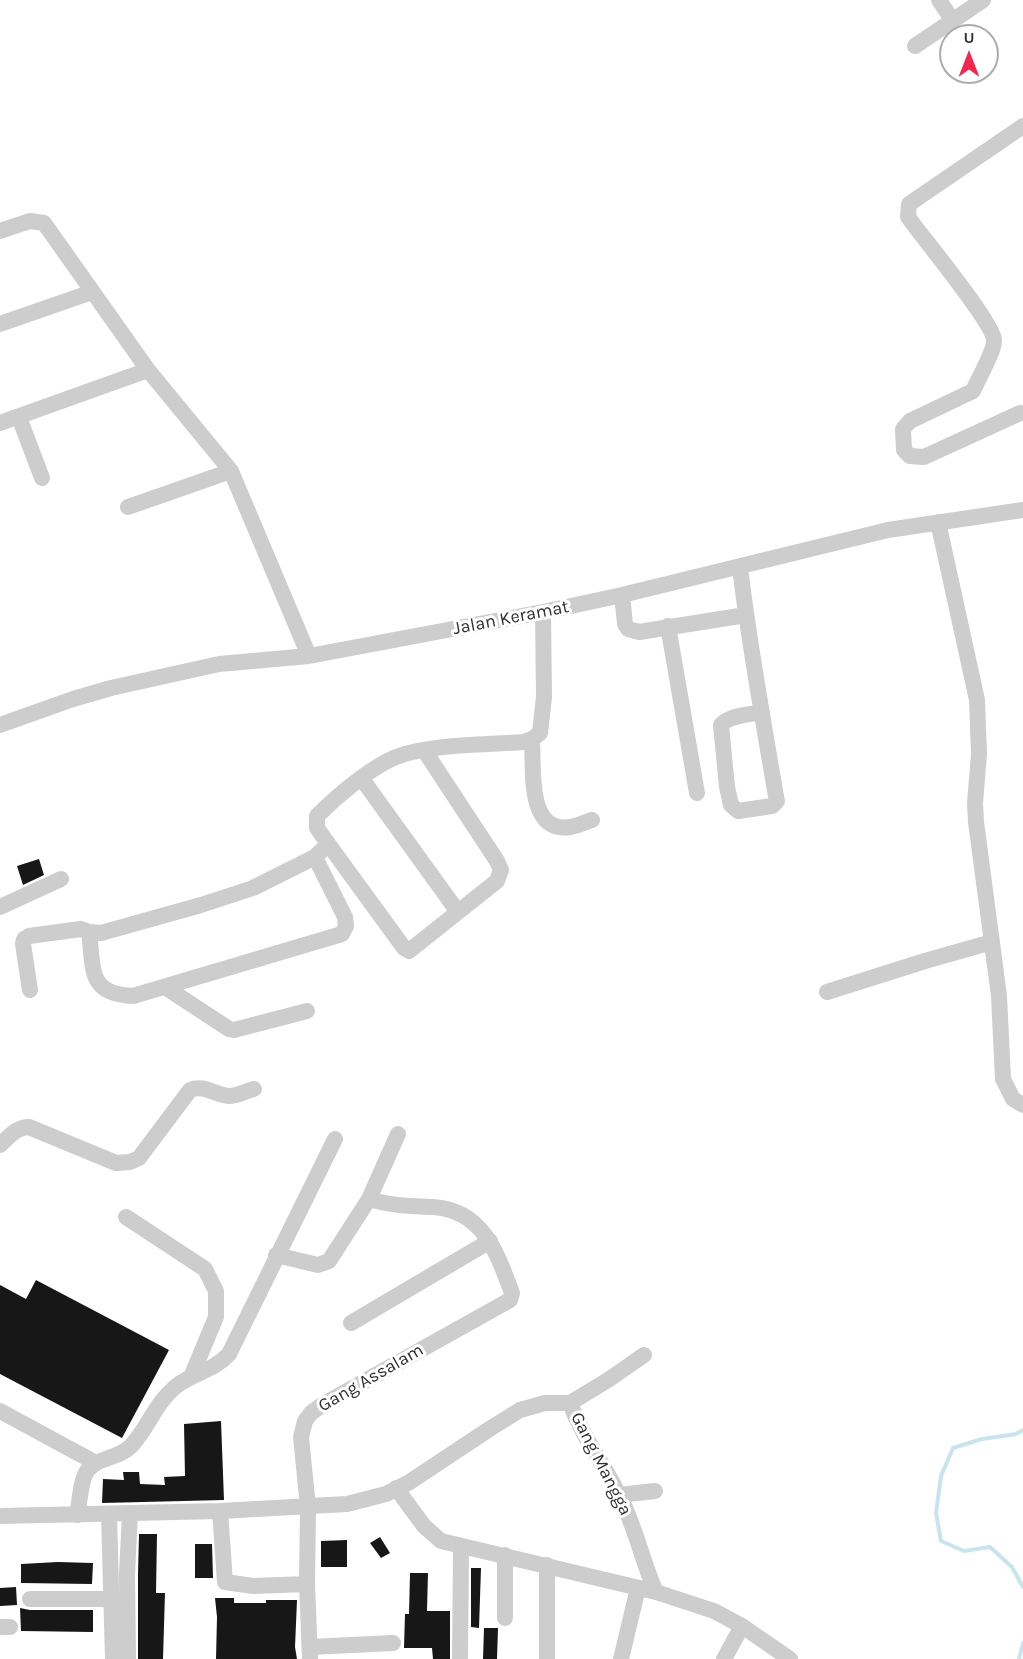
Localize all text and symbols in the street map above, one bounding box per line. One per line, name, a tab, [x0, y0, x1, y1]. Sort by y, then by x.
north arrow	[939, 24, 999, 84]
text: U	[963, 28, 975, 47]
street label: Jalan Keramat	[451, 596, 571, 640]
street label: Gang Assalam	[315, 1339, 427, 1417]
street label: Gang Mangga	[566, 1409, 636, 1519]

